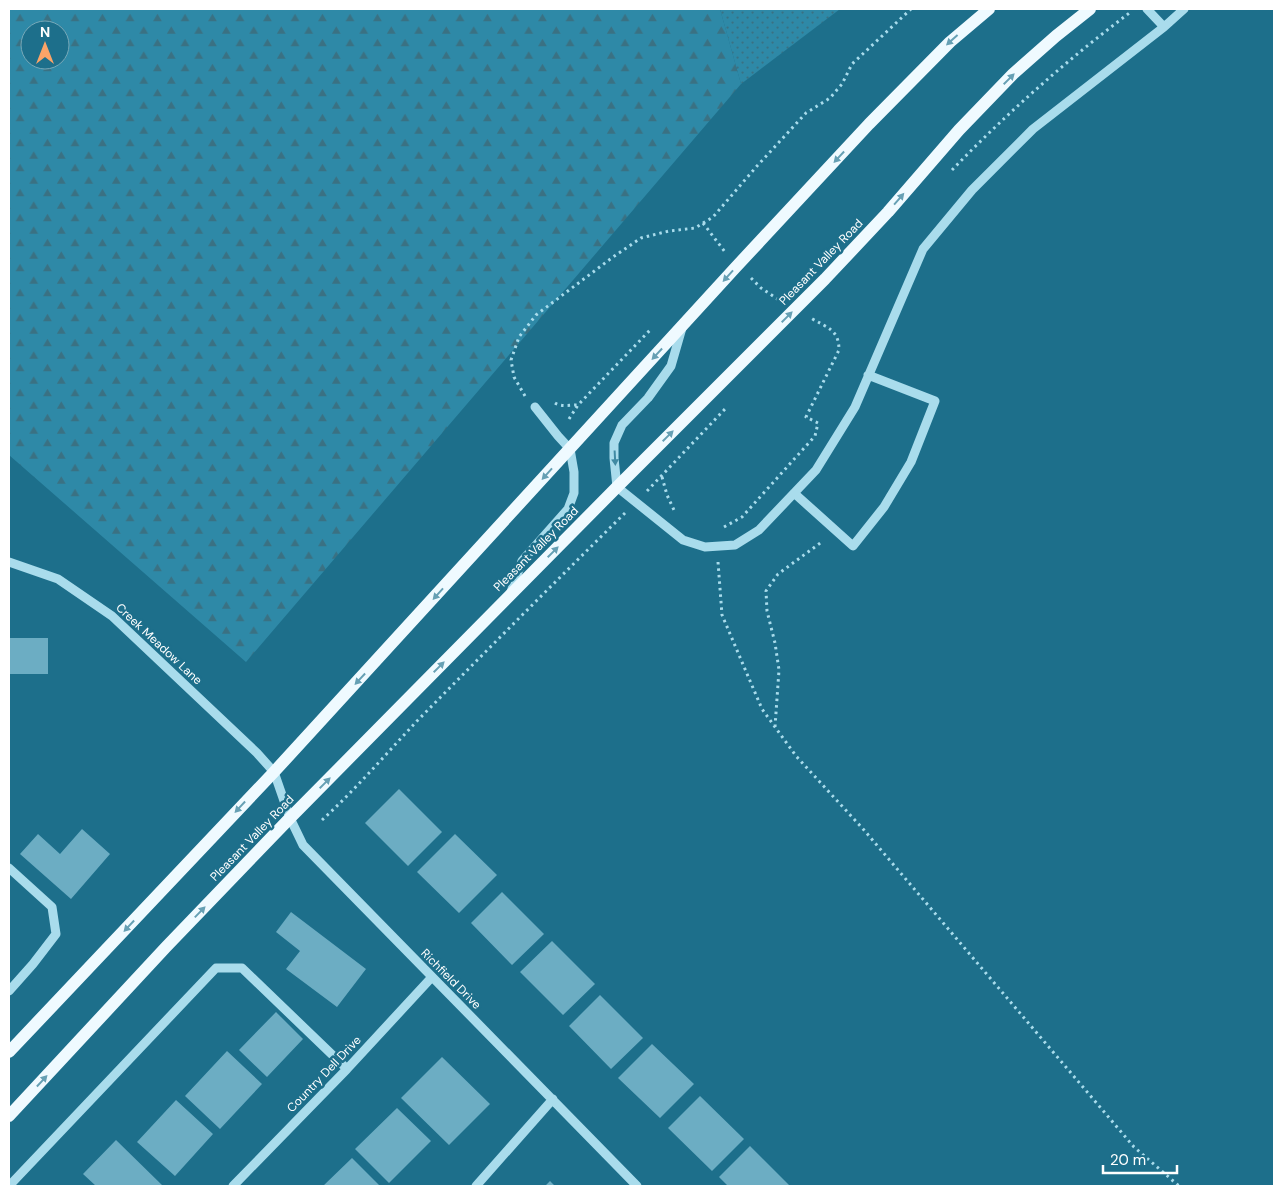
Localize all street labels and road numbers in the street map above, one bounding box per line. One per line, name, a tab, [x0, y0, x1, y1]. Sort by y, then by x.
street label: Pleasant Valley Road	[776, 215, 866, 309]
street label: Pleasant Valley Road	[490, 503, 582, 595]
street label: Creek Meadow Lane	[112, 600, 206, 688]
street label: Pleasant Valley Road	[207, 791, 297, 885]
street label: Richfield Drive	[417, 945, 485, 1013]
street label: Country Dell Drive	[283, 1032, 365, 1116]

